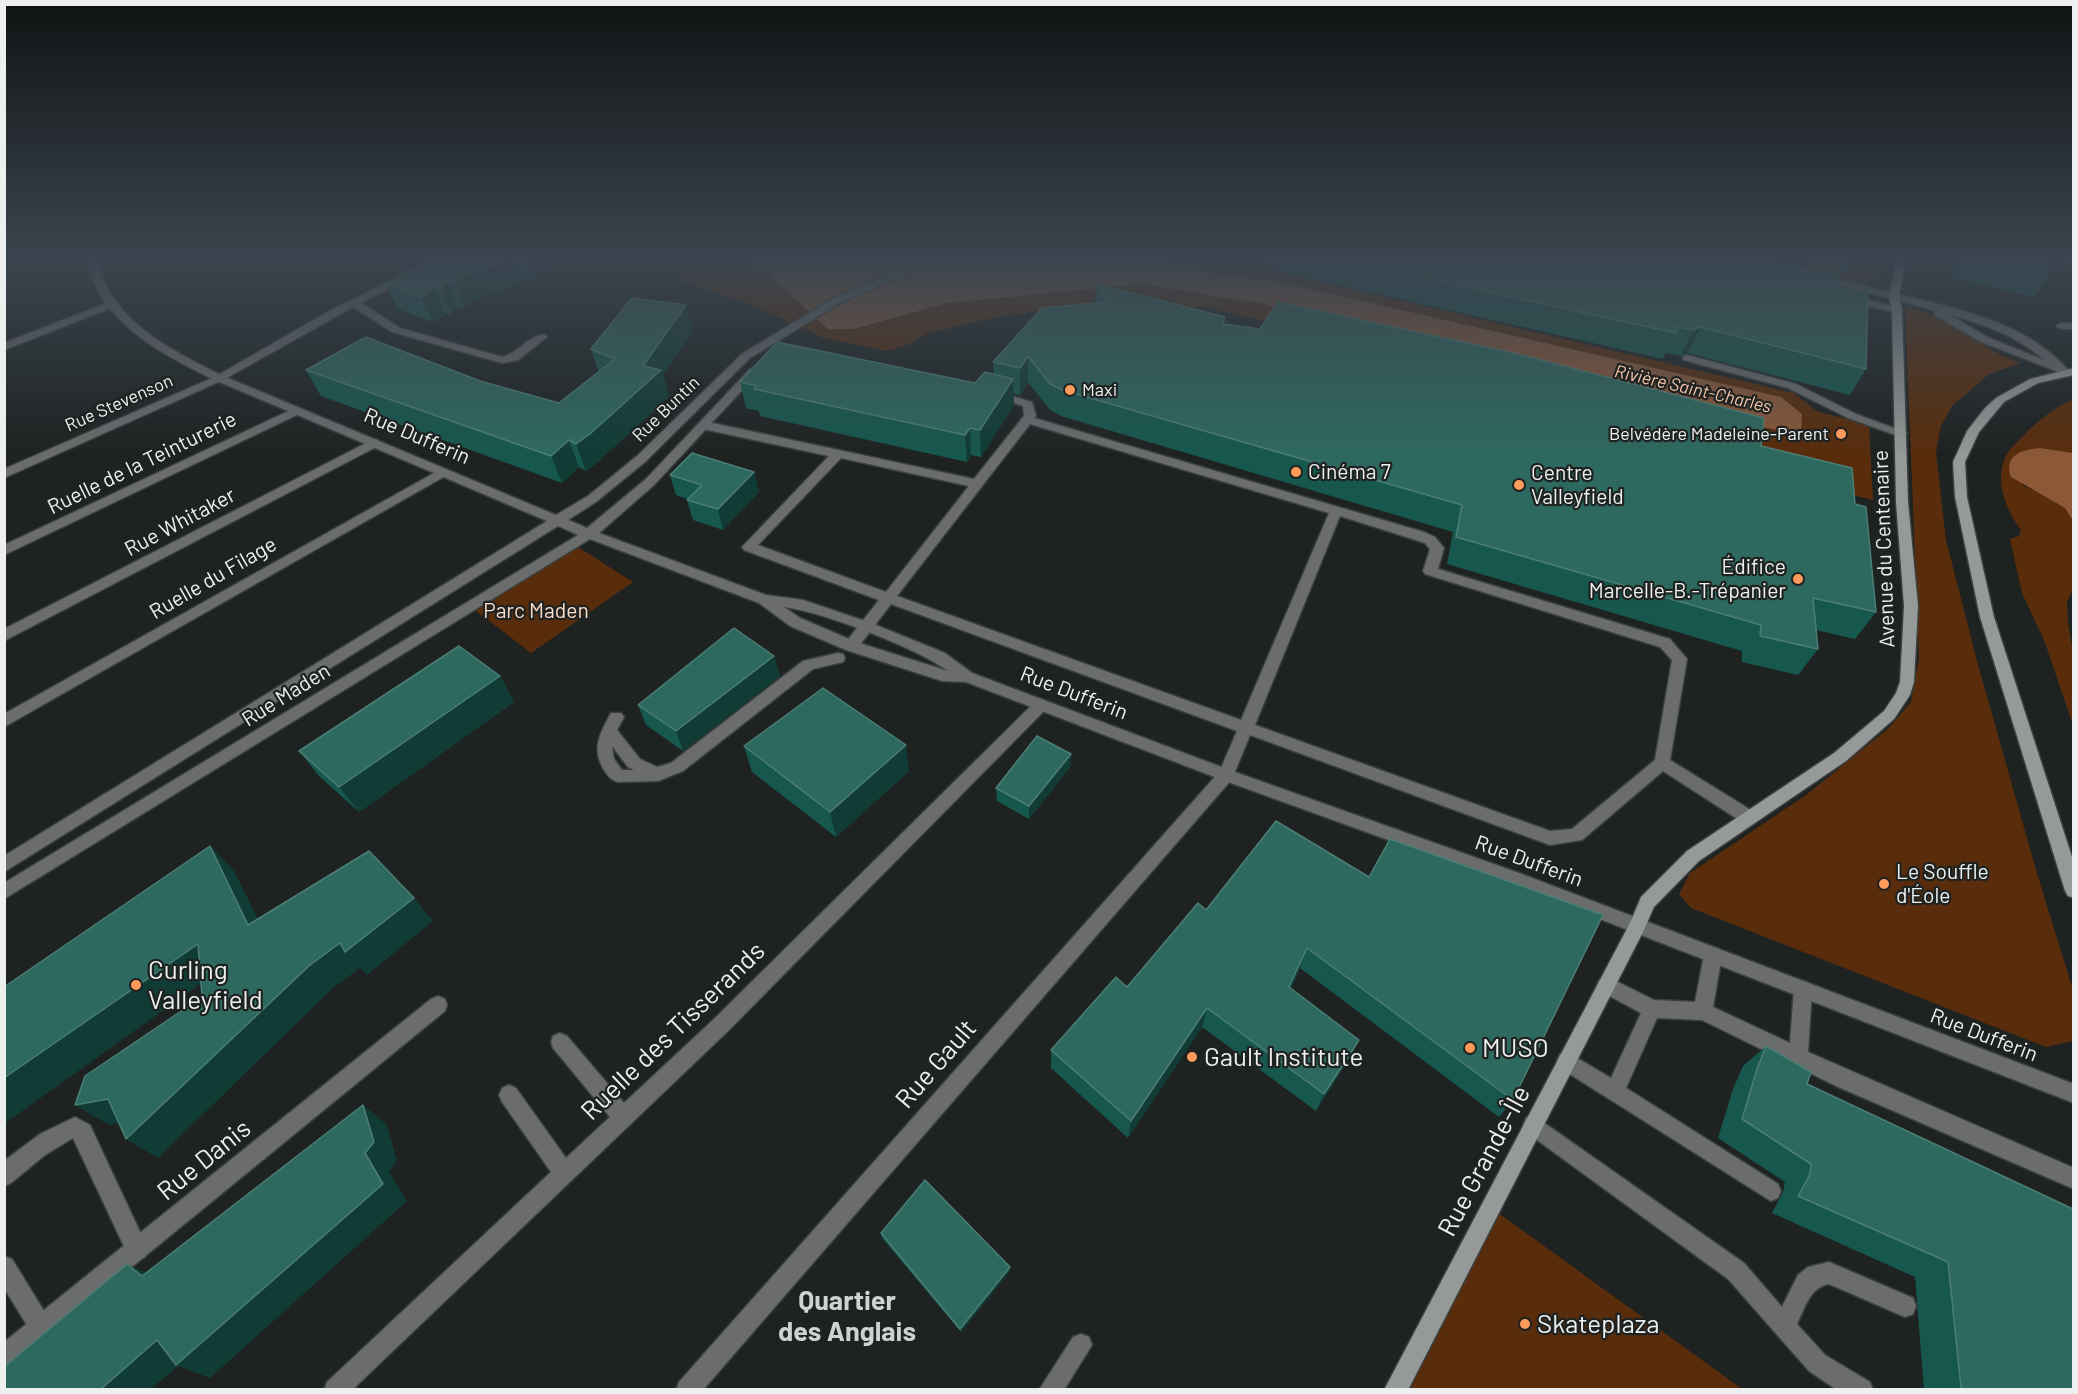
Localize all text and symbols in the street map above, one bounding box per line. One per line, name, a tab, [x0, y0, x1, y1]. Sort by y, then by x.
water label: Rivière Saint-Charles	[1612, 360, 1774, 418]
street label: Rue Stevenson	[62, 370, 176, 436]
street label: Rue Buntin	[628, 372, 704, 446]
place label: Maxi	[1082, 379, 1117, 401]
marker: Maxi	[1063, 383, 1077, 397]
street label: Rue Dufferin	[360, 402, 474, 470]
street label: Ruelle de la Teinturerie	[43, 406, 241, 520]
place label: Belvédère Madeleine-Parent	[1609, 423, 1829, 445]
marker: Belvédère Madeleine-Parent	[1834, 427, 1848, 441]
street label: Avenue du Centenaire	[1868, 450, 1900, 648]
place label: Cinéma 7	[1308, 459, 1391, 485]
place label: Centre Valleyfield	[1531, 460, 1624, 510]
marker: Cinéma 7	[1289, 465, 1303, 479]
marker: Centre Valleyfield	[1512, 478, 1526, 492]
street label: Rue Whitaker	[120, 482, 240, 562]
street label: Ruelle du Filage	[145, 531, 281, 625]
place label: Édifice Marcelle-B.-Trépanier	[1589, 554, 1786, 604]
marker: Édifice Marcelle-B.-Trépanier	[1791, 572, 1805, 586]
park label: Parc Maden	[483, 598, 589, 624]
street label: Rue Maden	[237, 658, 335, 732]
street label: Rue Dufferin	[1017, 661, 1131, 725]
street label: Rue Dufferin	[1472, 830, 1586, 892]
place label: Le Souffle d'Éole	[1896, 859, 1989, 909]
marker: Le Souffle d'Éole	[1877, 877, 1891, 891]
street label: Ruelle des Tisserands	[575, 935, 771, 1127]
place label: Curling Valleyfield	[148, 954, 263, 1016]
marker: Curling Valleyfield	[129, 978, 143, 992]
street label: Rue Dufferin	[1927, 1003, 2041, 1067]
street label: Rue Gault	[889, 1013, 983, 1115]
place label: MUSO	[1482, 1032, 1549, 1064]
place label: Gault Institute	[1204, 1041, 1363, 1073]
marker: MUSO	[1463, 1041, 1477, 1055]
marker: Gault Institute	[1185, 1050, 1199, 1064]
street label: Rue Grande-Île	[1431, 1080, 1537, 1242]
street label: Rue Danis	[151, 1113, 257, 1207]
district label: Quartier des Anglais	[778, 1285, 916, 1348]
place label: Skateplaza	[1537, 1308, 1660, 1340]
marker: Skateplaza	[1518, 1317, 1532, 1331]

